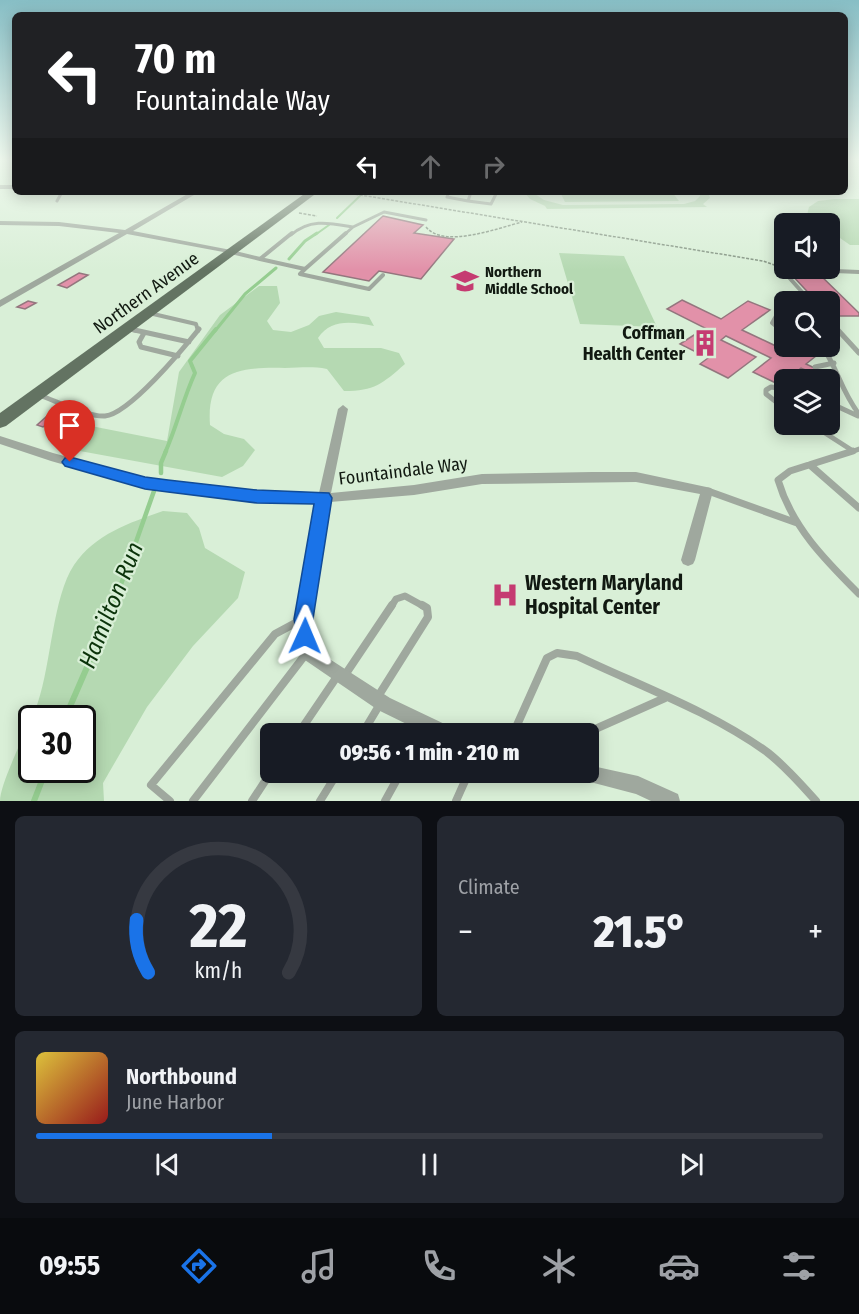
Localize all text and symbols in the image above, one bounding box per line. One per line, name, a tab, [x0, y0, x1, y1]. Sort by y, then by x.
text: 70 m	[135, 34, 216, 84]
icon: left	[36, 36, 114, 114]
text: Fountaindale Way	[135, 85, 330, 117]
icon: left	[351, 150, 384, 183]
icon: ahead	[414, 150, 447, 183]
icon: right	[477, 150, 510, 183]
map controls	[774, 213, 840, 435]
button: sound	[774, 213, 840, 279]
street label: Northern Avenue	[89, 247, 203, 339]
place label: Northern Middle School	[485, 263, 574, 298]
school or university icon: Northern Middle School	[450, 266, 480, 296]
button: search	[774, 291, 840, 357]
place label: Coffman Health Center	[583, 322, 685, 365]
building icon: Coffman Health Center	[690, 328, 720, 358]
button: layers	[774, 369, 840, 435]
pin	[44, 400, 95, 462]
icon: arrive	[53, 409, 86, 442]
street label: Fountaindale Way	[337, 452, 469, 490]
water label: Hamilton Run	[73, 538, 149, 672]
place label: Western Maryland Hospital Center	[525, 570, 683, 620]
hospital icon: Western Maryland Hospital Center	[490, 580, 520, 610]
position arrow	[273, 604, 337, 668]
speed limit sign: 30	[18, 705, 96, 783]
text: 09:56 · 1 min · 210 m	[339, 739, 520, 766]
text: Climate	[458, 875, 520, 899]
text: 22	[189, 889, 247, 964]
text: 21.5°	[593, 905, 687, 959]
text: −	[458, 912, 473, 952]
text: +	[808, 912, 823, 952]
text: km/h	[195, 958, 242, 984]
text: Northbound	[126, 1063, 237, 1090]
text: June Harbor	[126, 1090, 224, 1114]
icon: previous	[151, 1148, 184, 1181]
icon: pause	[413, 1148, 446, 1181]
icon: next	[675, 1148, 708, 1181]
icon: directions	[178, 1245, 220, 1287]
icon: music	[298, 1245, 340, 1287]
icon: phone	[418, 1245, 460, 1287]
icon: climate	[538, 1245, 580, 1287]
icon: car	[658, 1245, 700, 1287]
icon: filters	[778, 1245, 820, 1287]
text: 09:55	[39, 1250, 100, 1282]

